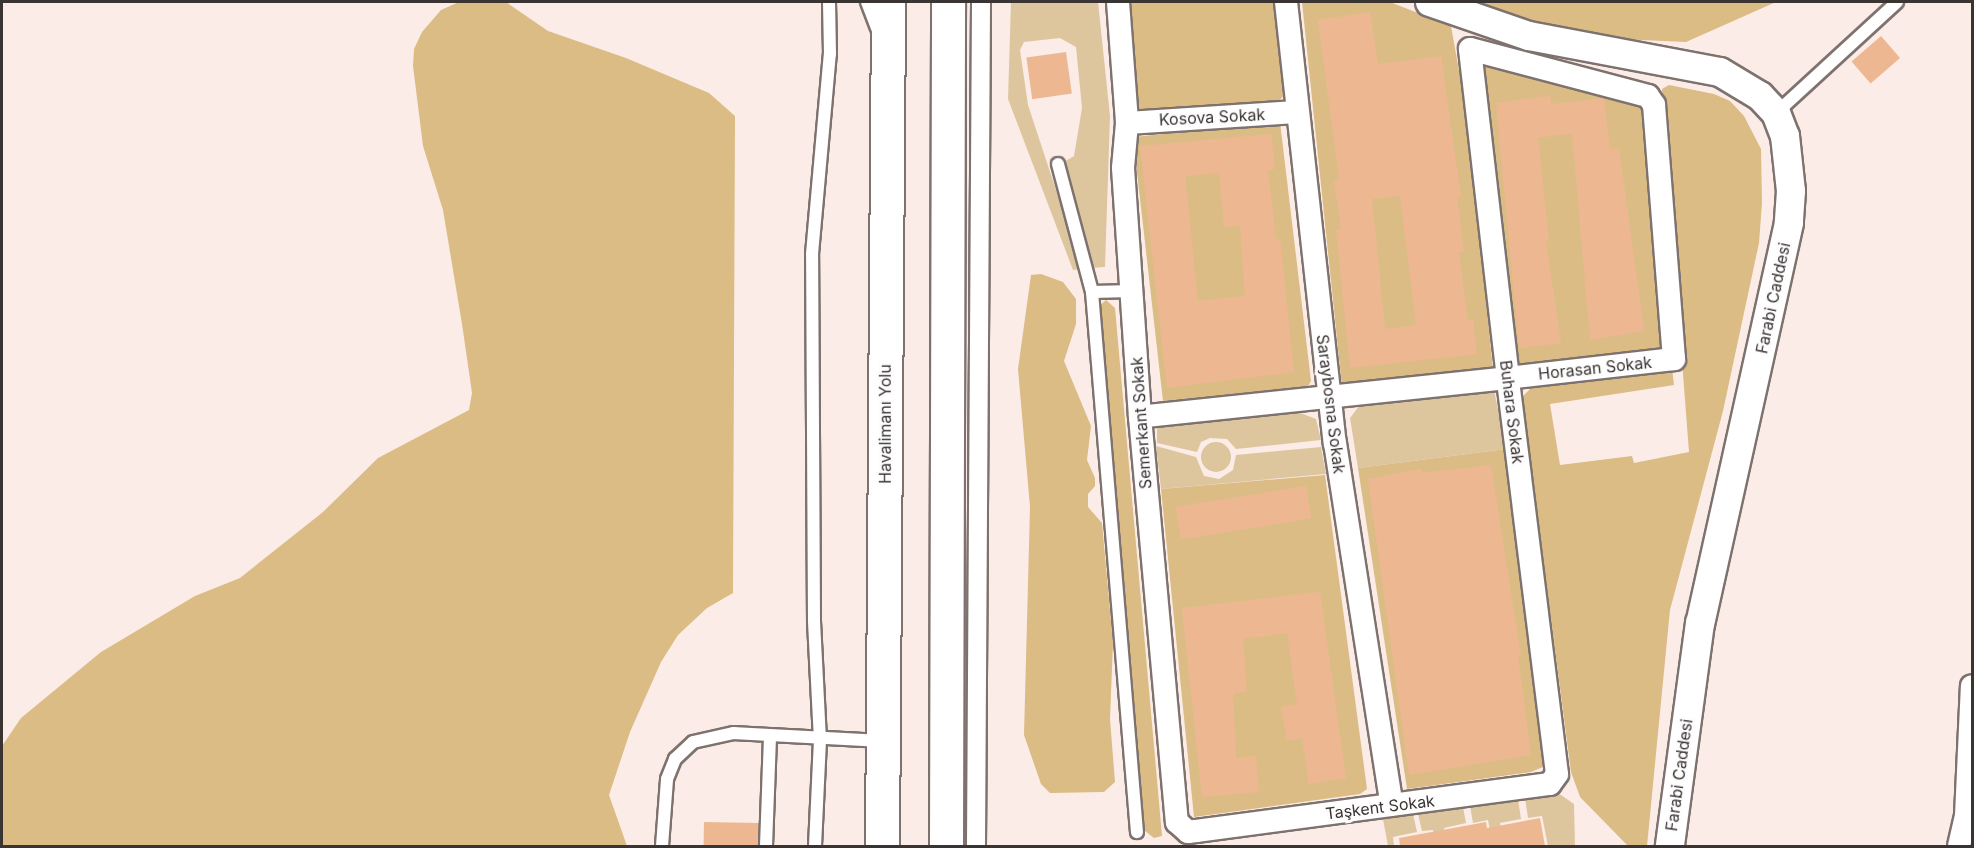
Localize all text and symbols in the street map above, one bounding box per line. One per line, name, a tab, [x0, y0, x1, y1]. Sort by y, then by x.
street label: Kosova Sokak	[1158, 105, 1266, 129]
street label: Farabi Caddesi	[1752, 241, 1794, 355]
street label: Saraybosna Sokak	[1313, 333, 1349, 475]
street label: Horasan Sokak	[1537, 352, 1653, 384]
street label: Semerkant Sokak	[1127, 356, 1155, 490]
street label: Buhara Sokak	[1496, 359, 1528, 465]
street label: Havalimanı Yolu	[875, 364, 895, 484]
street label: Farabi Caddesi	[1662, 718, 1696, 832]
street label: Taşkent Sokak	[1324, 791, 1436, 823]

